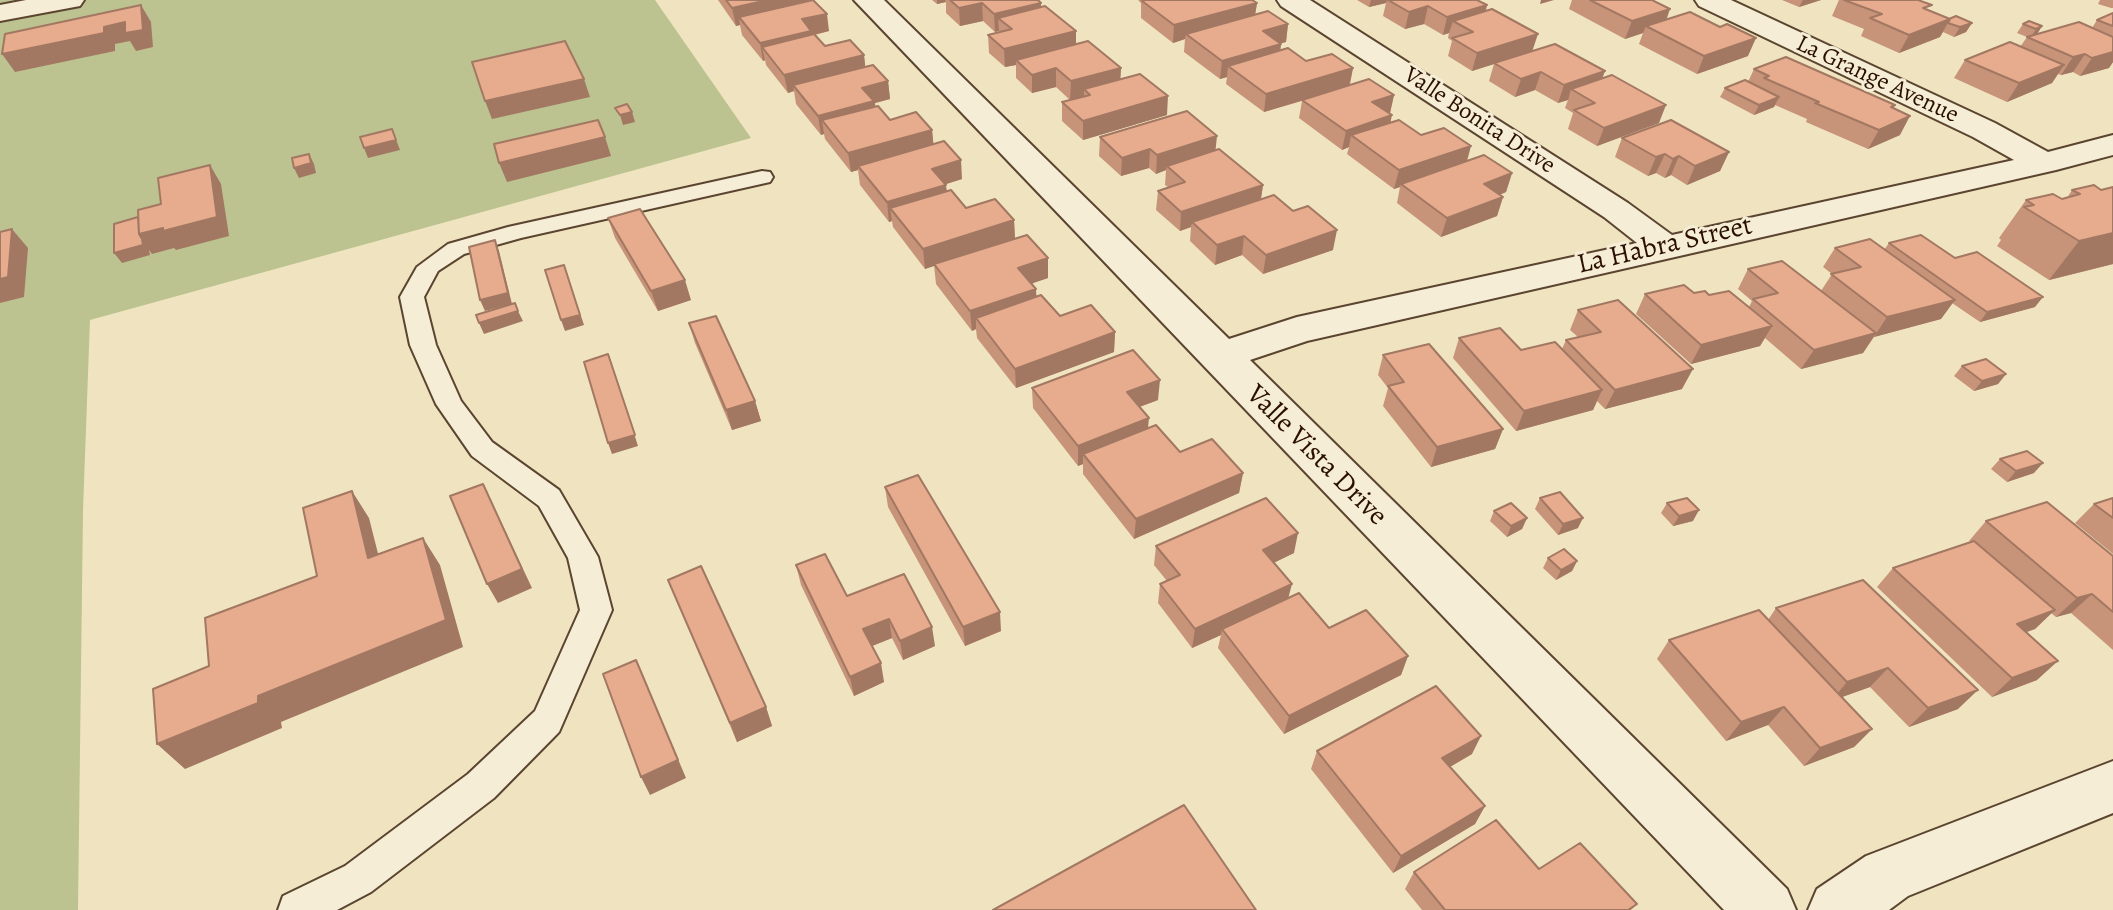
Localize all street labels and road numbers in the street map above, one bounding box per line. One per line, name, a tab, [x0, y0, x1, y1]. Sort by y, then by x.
street label: La Grange Avenue	[1791, 30, 1963, 130]
street label: Valle Bonita Drive	[1398, 61, 1560, 181]
street label: La Habra Street	[1574, 210, 1756, 282]
street label: Valle Vista Drive	[1239, 379, 1393, 533]

